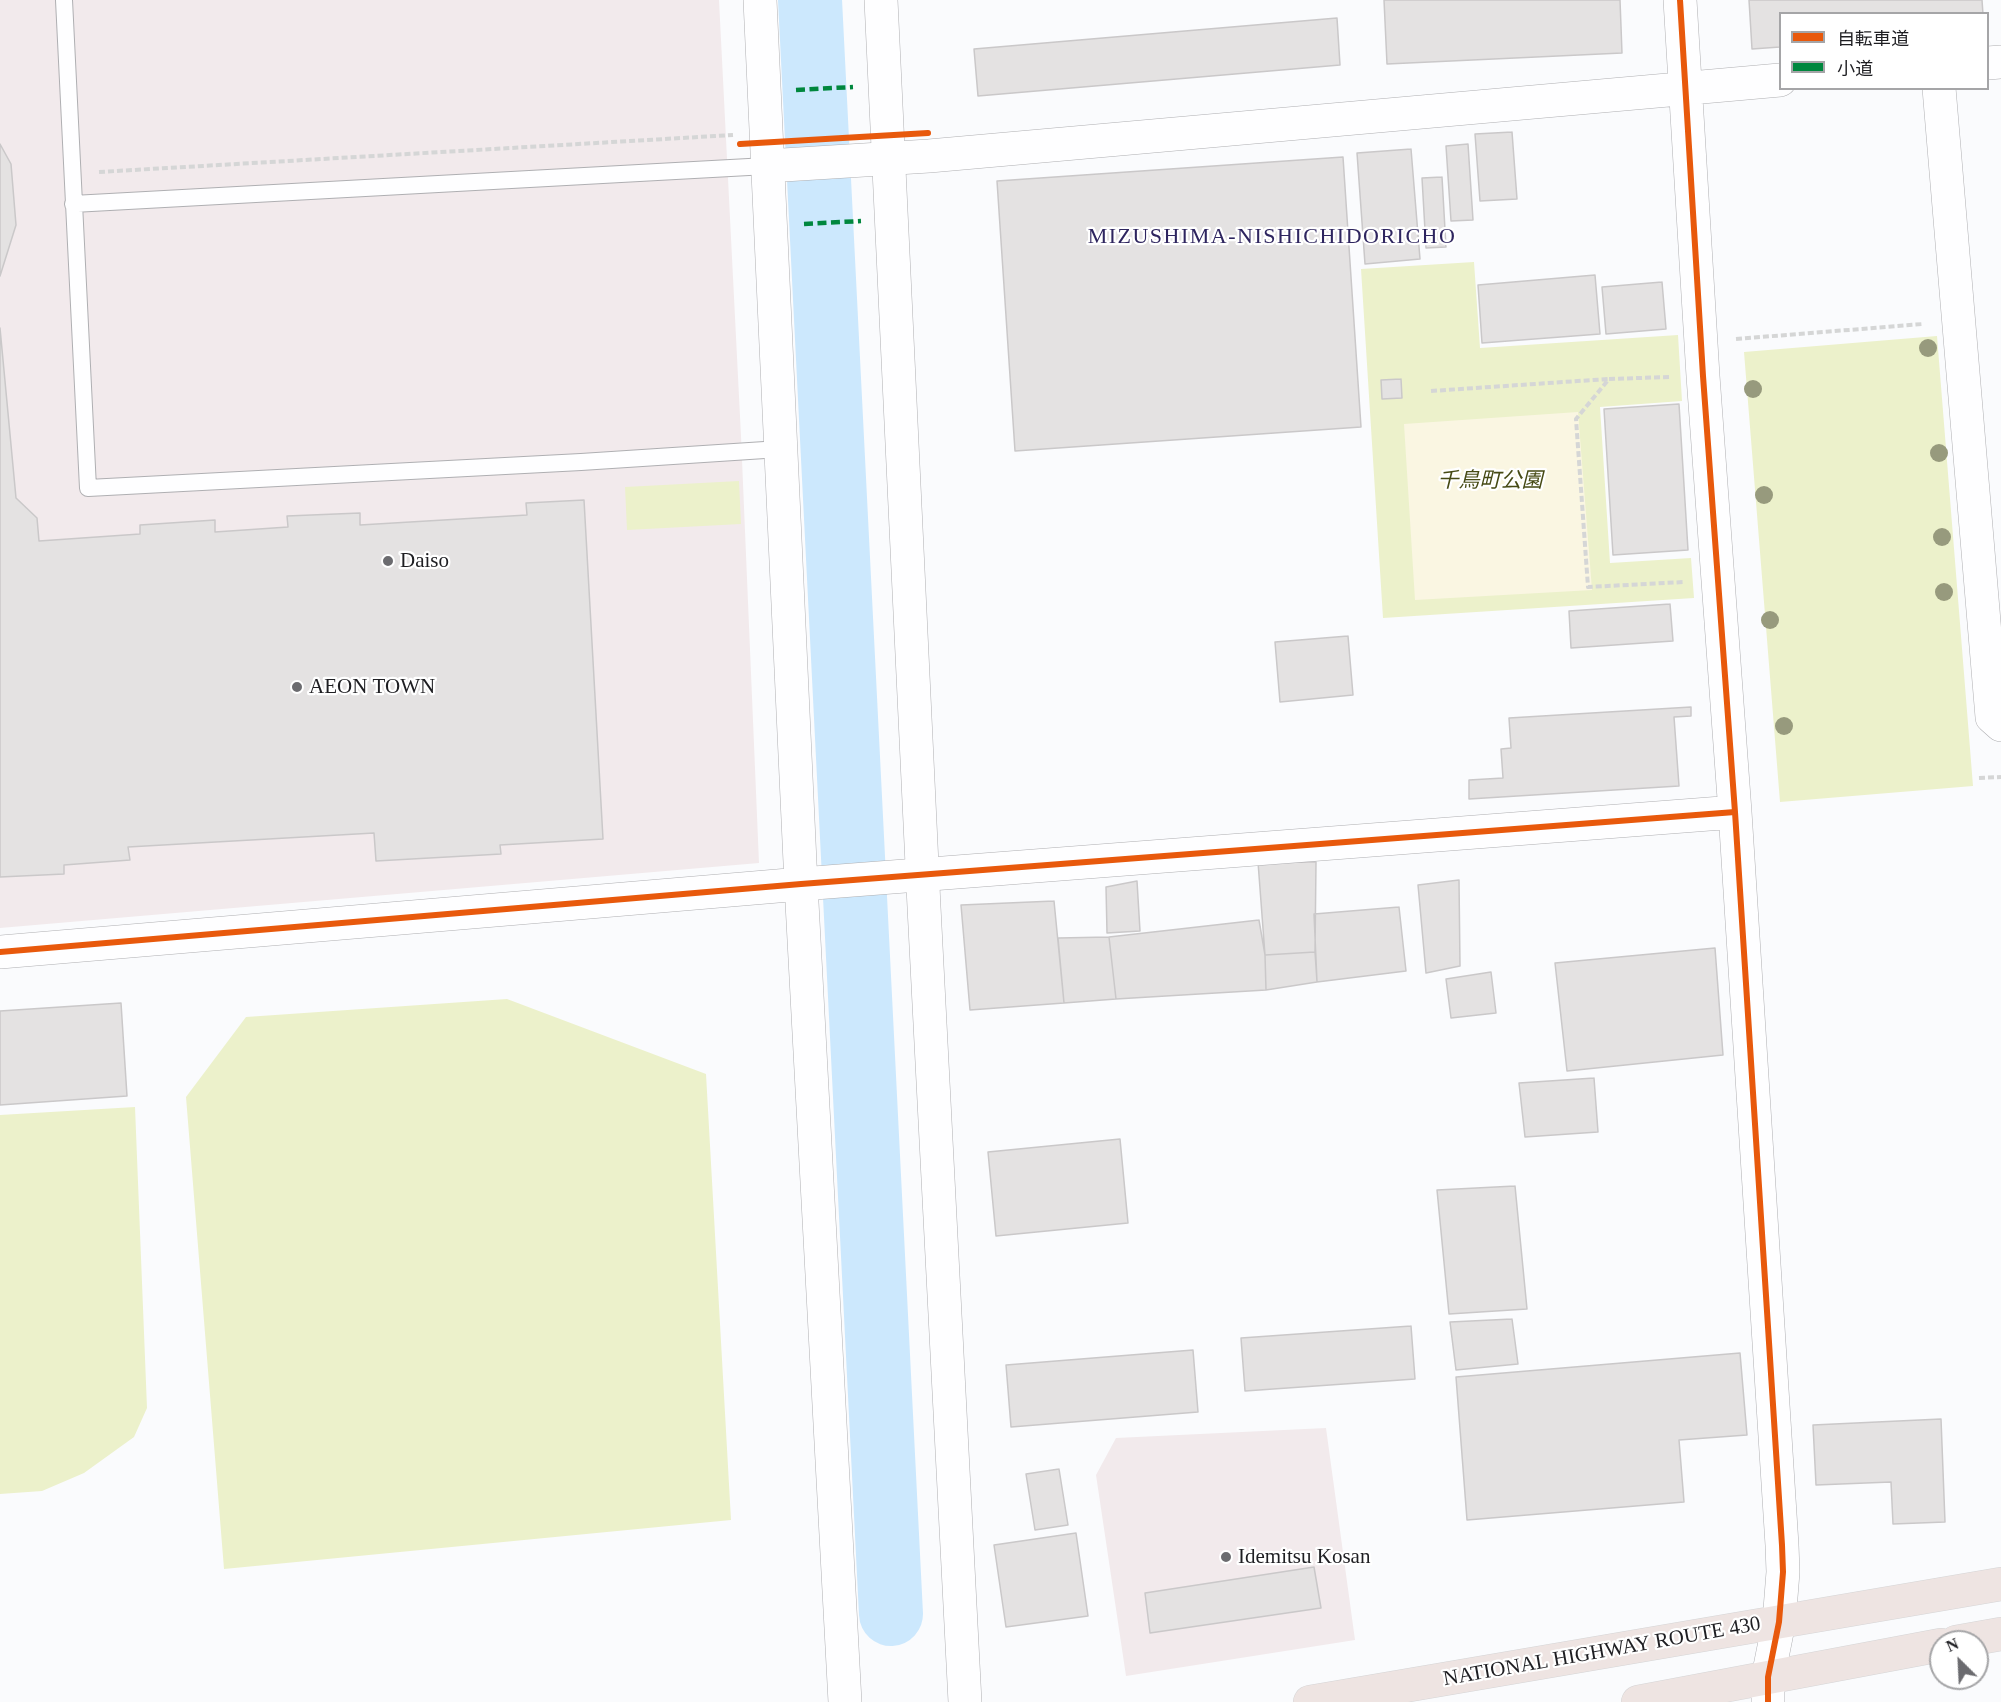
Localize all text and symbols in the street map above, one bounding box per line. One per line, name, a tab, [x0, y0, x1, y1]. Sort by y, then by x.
legend	[1779, 12, 1989, 90]
text: 自転車道	[1837, 29, 1909, 49]
text: 小道	[1837, 59, 1873, 79]
district label: MIZUSHIMA-NISHICHIDORICHO	[1088, 224, 1456, 250]
park label: 千鳥町公園	[1438, 468, 1542, 494]
place label: Daiso	[400, 548, 449, 574]
marker: Daiso	[381, 554, 395, 568]
place label: AEON TOWN	[309, 674, 435, 700]
marker: AEON TOWN	[290, 680, 304, 694]
place label: Idemitsu Kosan	[1238, 1544, 1370, 1570]
marker: Idemitsu Kosan	[1219, 1550, 1233, 1564]
street label: NATIONAL HIGHWAY ROUTE 430	[1441, 1612, 1763, 1692]
north arrow	[1929, 1630, 1989, 1690]
text: N	[1944, 1635, 1961, 1655]

